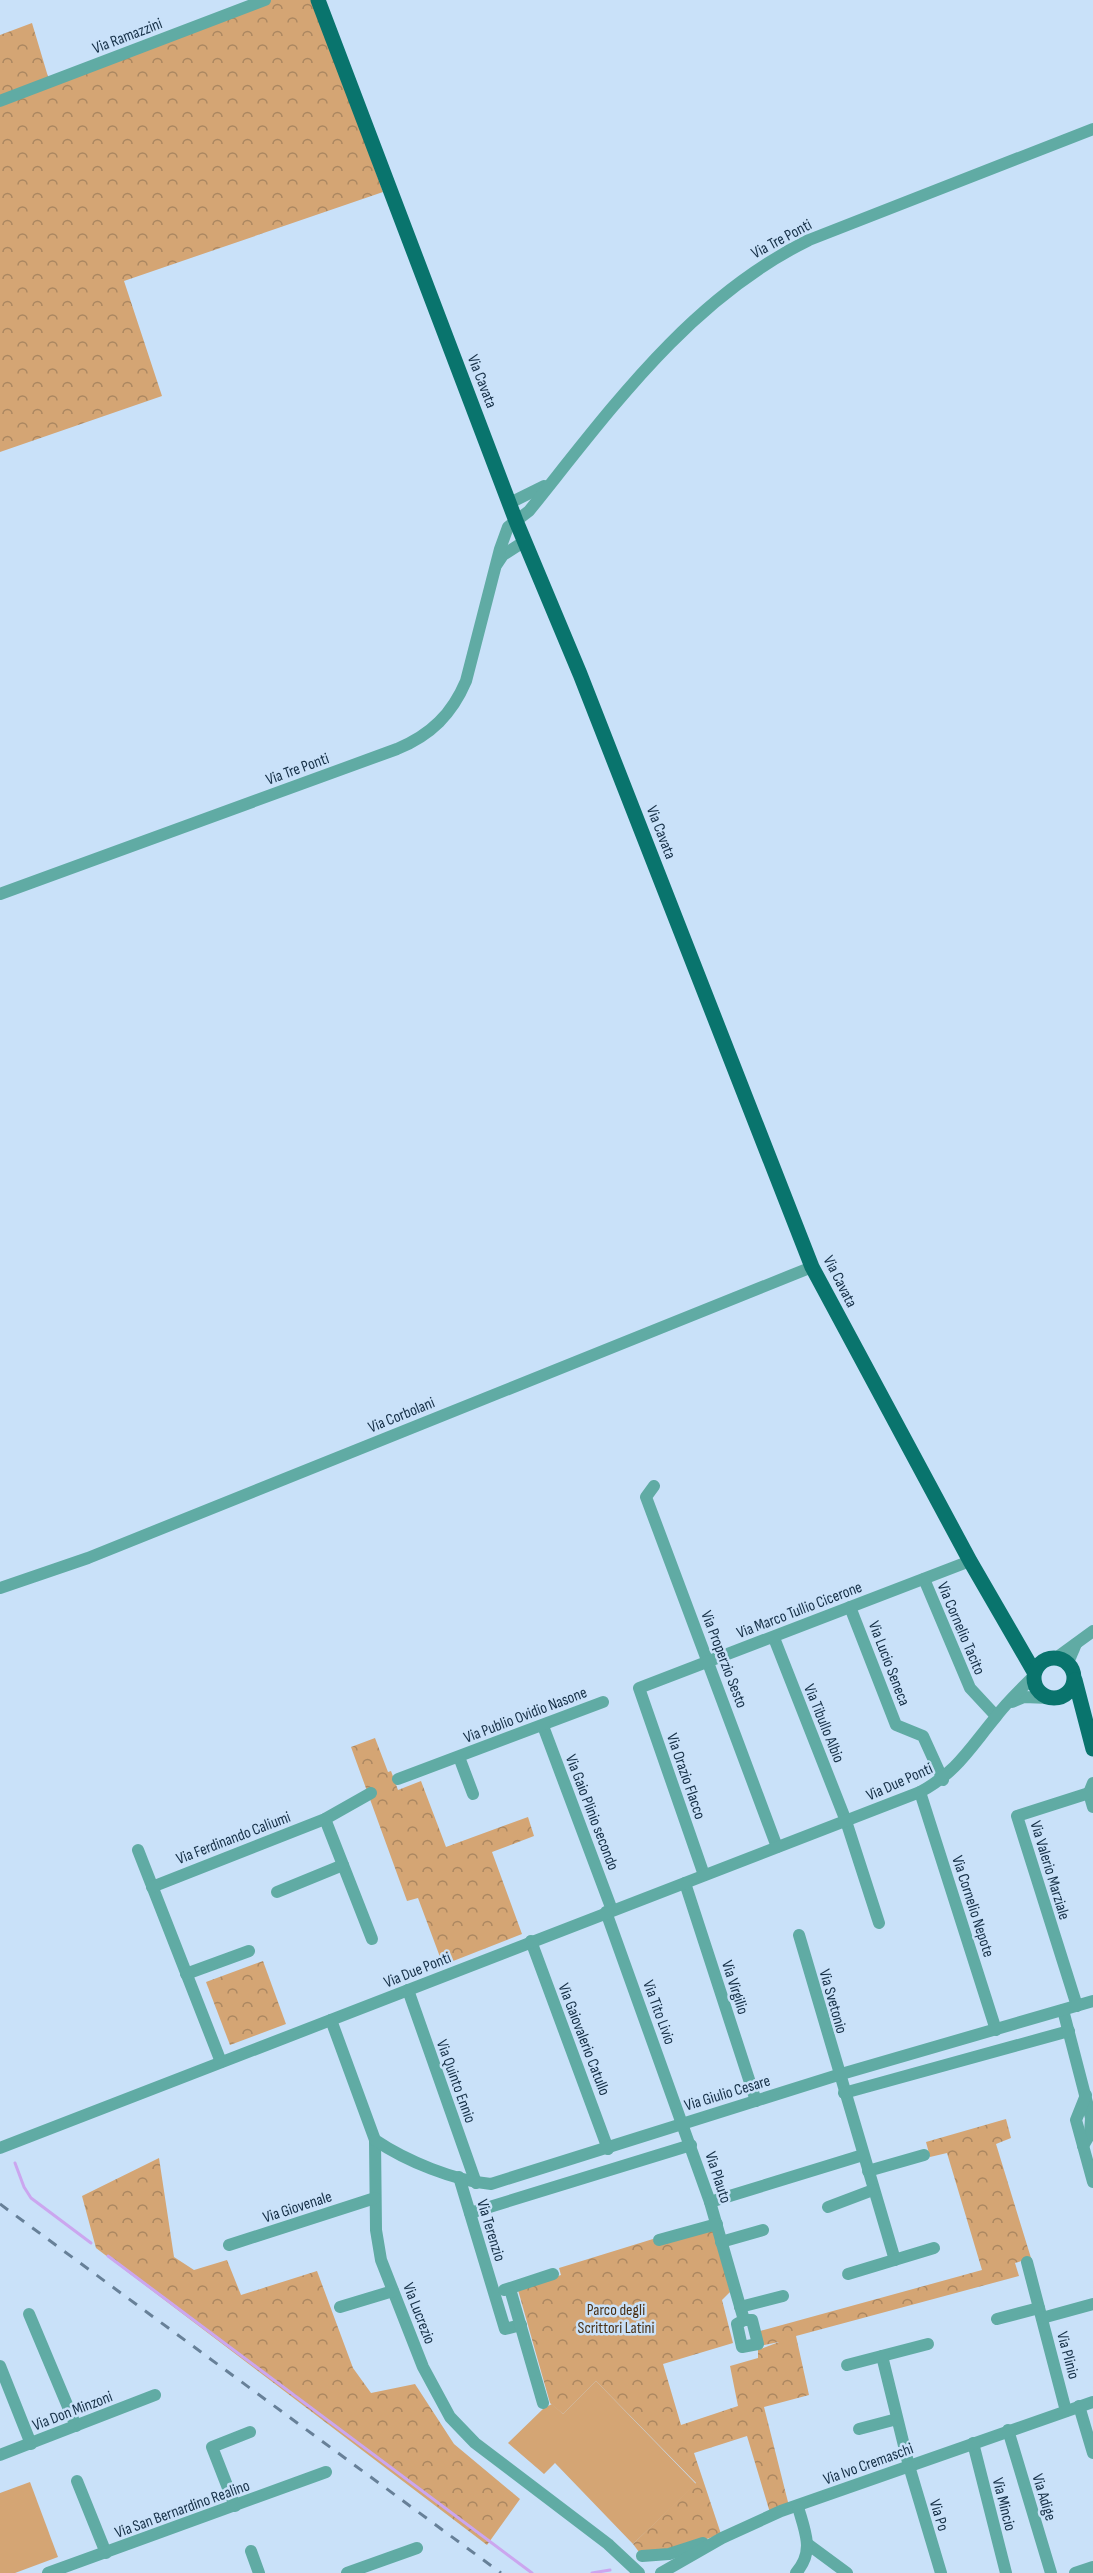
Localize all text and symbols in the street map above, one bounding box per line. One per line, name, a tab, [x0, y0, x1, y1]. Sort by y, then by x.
street label: Via Ramazzini	[90, 14, 165, 58]
street label: Via Tre Ponti	[748, 216, 815, 263]
street label: Via Cavata	[463, 352, 500, 411]
street label: Via Tre Ponti	[263, 749, 332, 790]
street label: Via Cavata	[642, 803, 679, 862]
street label: Via Cavata	[819, 1253, 861, 1311]
street label: Via Corbolani	[366, 1393, 438, 1437]
street label: Via Marco Tullio Cicerone	[734, 1578, 865, 1643]
street label: Via Cornelio Tacito	[933, 1579, 989, 1678]
street label: Via Properzio Sesto	[696, 1608, 751, 1711]
street label: Via Lucio Seneca	[864, 1619, 913, 1708]
street label: Via Tibullo Albio	[799, 1681, 848, 1766]
street label: Via Publio Ovidio Nasone	[461, 1683, 590, 1748]
street label: Via Orazio Flacco	[662, 1731, 709, 1822]
street label: Via Gaio Plinio secondo	[561, 1752, 622, 1873]
street label: Via Due Ponti	[863, 1759, 936, 1805]
street label: Via Ferdinando Caliumi	[174, 1808, 293, 1869]
street label: Via Valerio Marziale	[1026, 1819, 1074, 1922]
street label: Via Cornelio Nepote	[947, 1853, 998, 1960]
street label: Via Due Ponti	[381, 1948, 454, 1992]
street label: Via Virgilio	[717, 1958, 752, 2017]
street label: Via Svetonio	[814, 1967, 851, 2036]
street label: Via Tito Livio	[638, 1978, 679, 2047]
street label: Via Gaiovalerio Catullo	[553, 1981, 614, 2098]
street label: Via Quinto Ennio	[432, 2037, 479, 2126]
street label: Via Giulio Cesare	[682, 2071, 773, 2115]
street label: Via Plauto	[700, 2149, 735, 2206]
street label: Via Giovenale	[261, 2187, 334, 2227]
street label: Via Terenzio	[472, 2197, 509, 2264]
street label: Via Lucrezio	[398, 2280, 439, 2347]
park label: Parco degli Scrittori Latini	[578, 2301, 654, 2338]
street label: Via Plinio	[1052, 2330, 1083, 2381]
street label: Via Don Minzoni	[30, 2387, 115, 2435]
street label: Via Ivo Cremaschi	[821, 2439, 916, 2489]
street label: Via Adige	[1027, 2472, 1060, 2523]
street label: Via San Bernardino Realino	[113, 2476, 252, 2543]
street label: Via Mincio	[988, 2476, 1019, 2533]
street label: Via Po	[925, 2497, 952, 2534]

